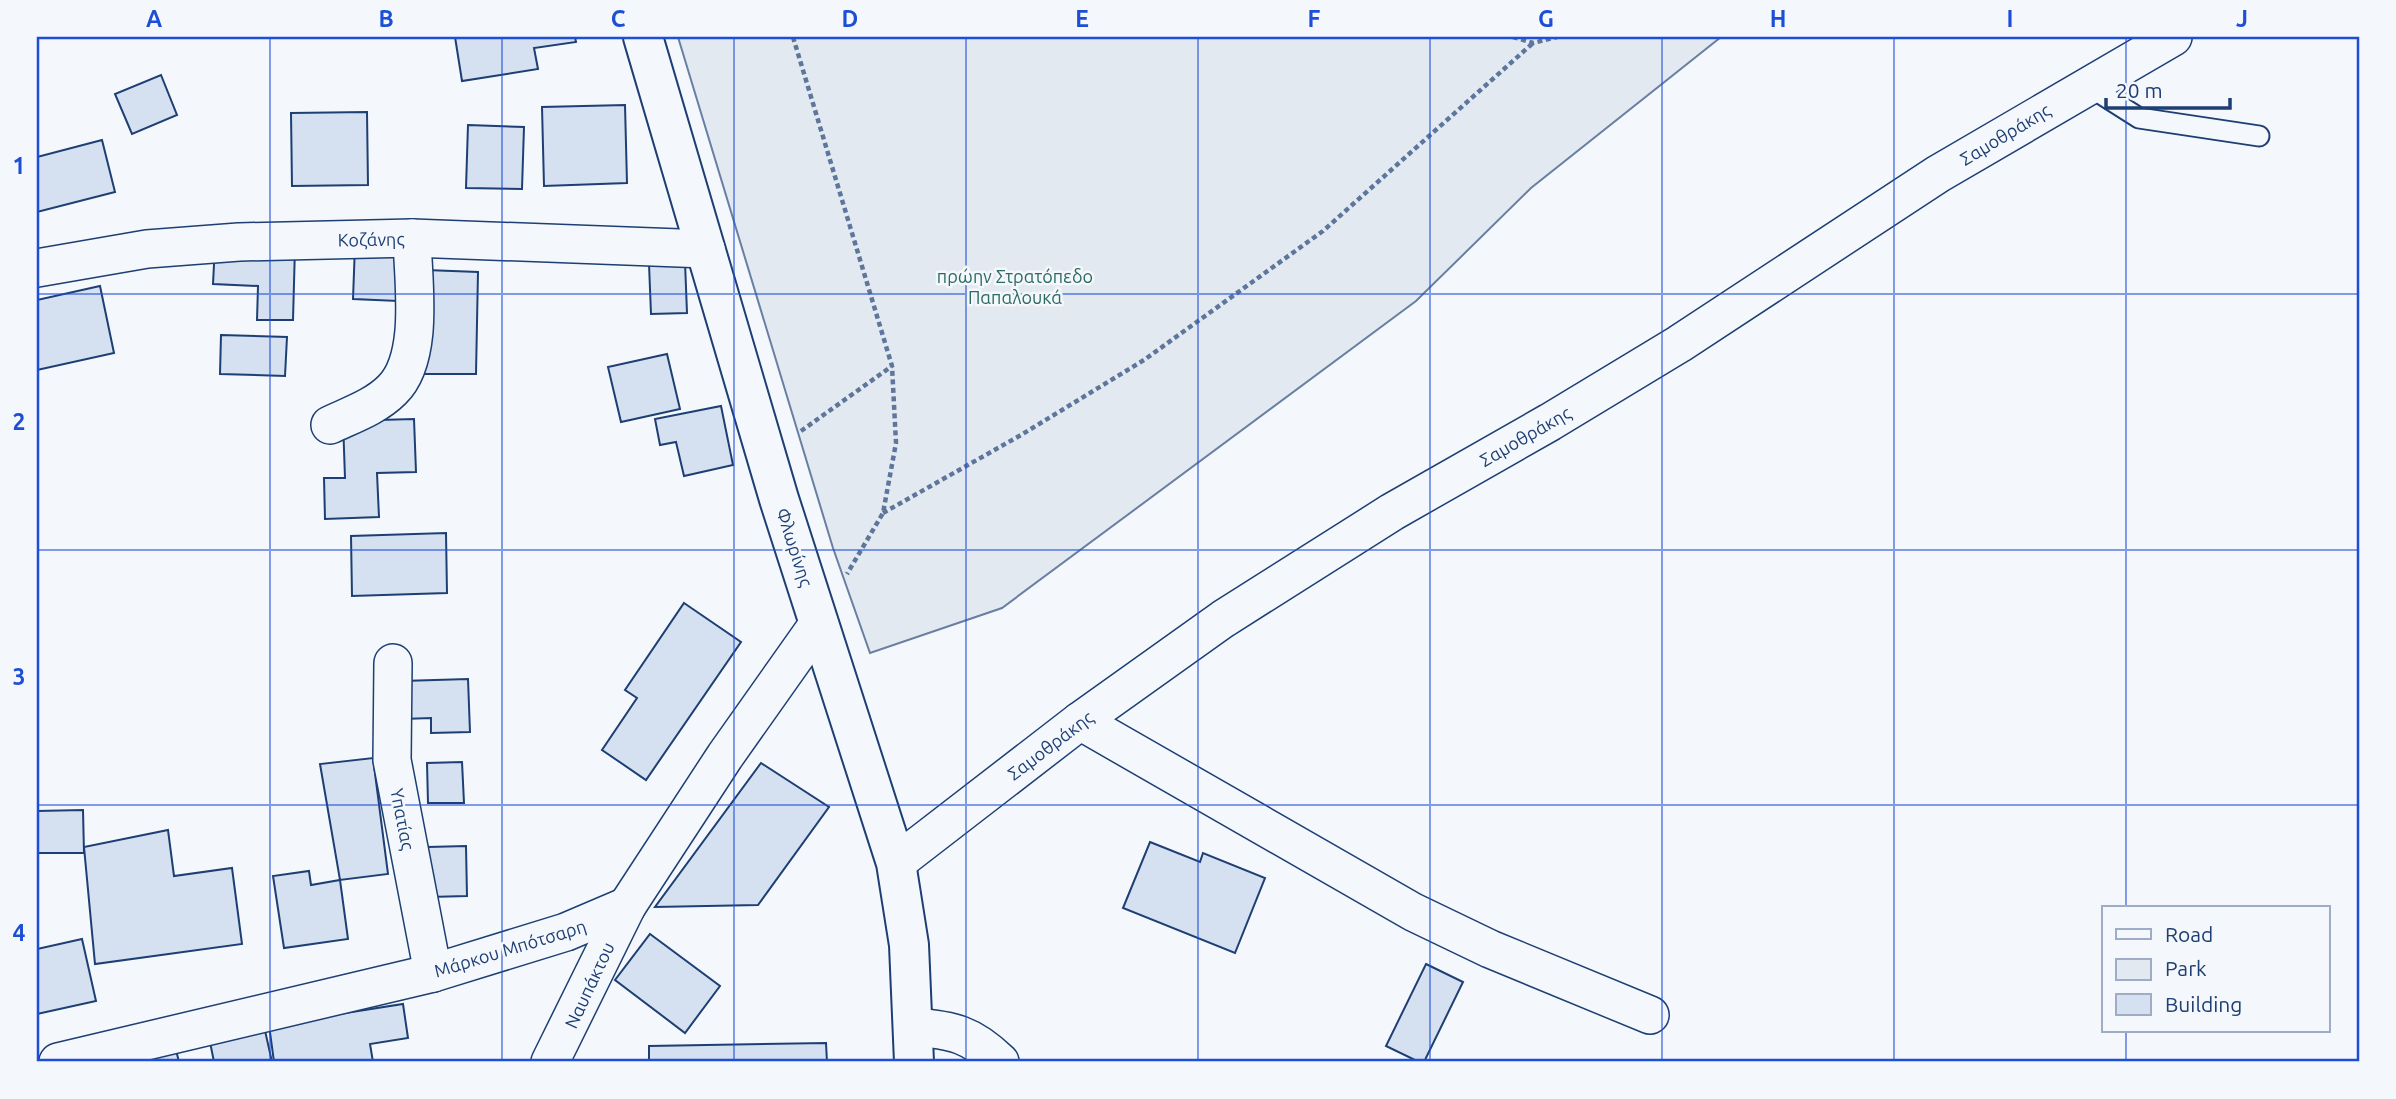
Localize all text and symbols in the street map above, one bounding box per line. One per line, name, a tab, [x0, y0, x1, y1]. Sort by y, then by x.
text: A	[146, 6, 162, 31]
text: B	[378, 6, 394, 31]
text: C	[611, 6, 626, 31]
text: D	[842, 6, 858, 31]
text: E	[1075, 6, 1089, 31]
text: F	[1308, 6, 1321, 31]
text: G	[1538, 6, 1554, 31]
text: H	[1770, 6, 1786, 31]
text: I	[2007, 6, 2013, 31]
text: J	[2236, 6, 2248, 31]
scale bar	[2106, 66, 2230, 110]
text: 20 m	[2116, 78, 2163, 102]
street label: Σαμοθράκης	[1956, 99, 2054, 170]
text: 1	[13, 153, 25, 178]
street label: Κοζάνης	[337, 228, 405, 251]
park label: πρώην Στρατόπεδο Παπαλουκά	[937, 266, 1093, 307]
street label: Σαμοθράκης	[1476, 402, 1574, 471]
text: 2	[13, 409, 25, 434]
street label: Φλωρίνης	[772, 505, 817, 589]
text: 3	[13, 664, 25, 689]
street label: Σαμοθράκης	[1003, 706, 1097, 784]
street label: Υπατίας	[386, 786, 419, 852]
legend	[2102, 906, 2330, 1032]
street label: Μάρκου Μπότσαρη	[432, 915, 588, 981]
text: 4	[13, 920, 26, 945]
text: Road	[2165, 922, 2213, 946]
street label: Ναυπάκτου	[560, 939, 618, 1031]
text: Park	[2165, 956, 2207, 980]
text: Building	[2165, 992, 2242, 1016]

